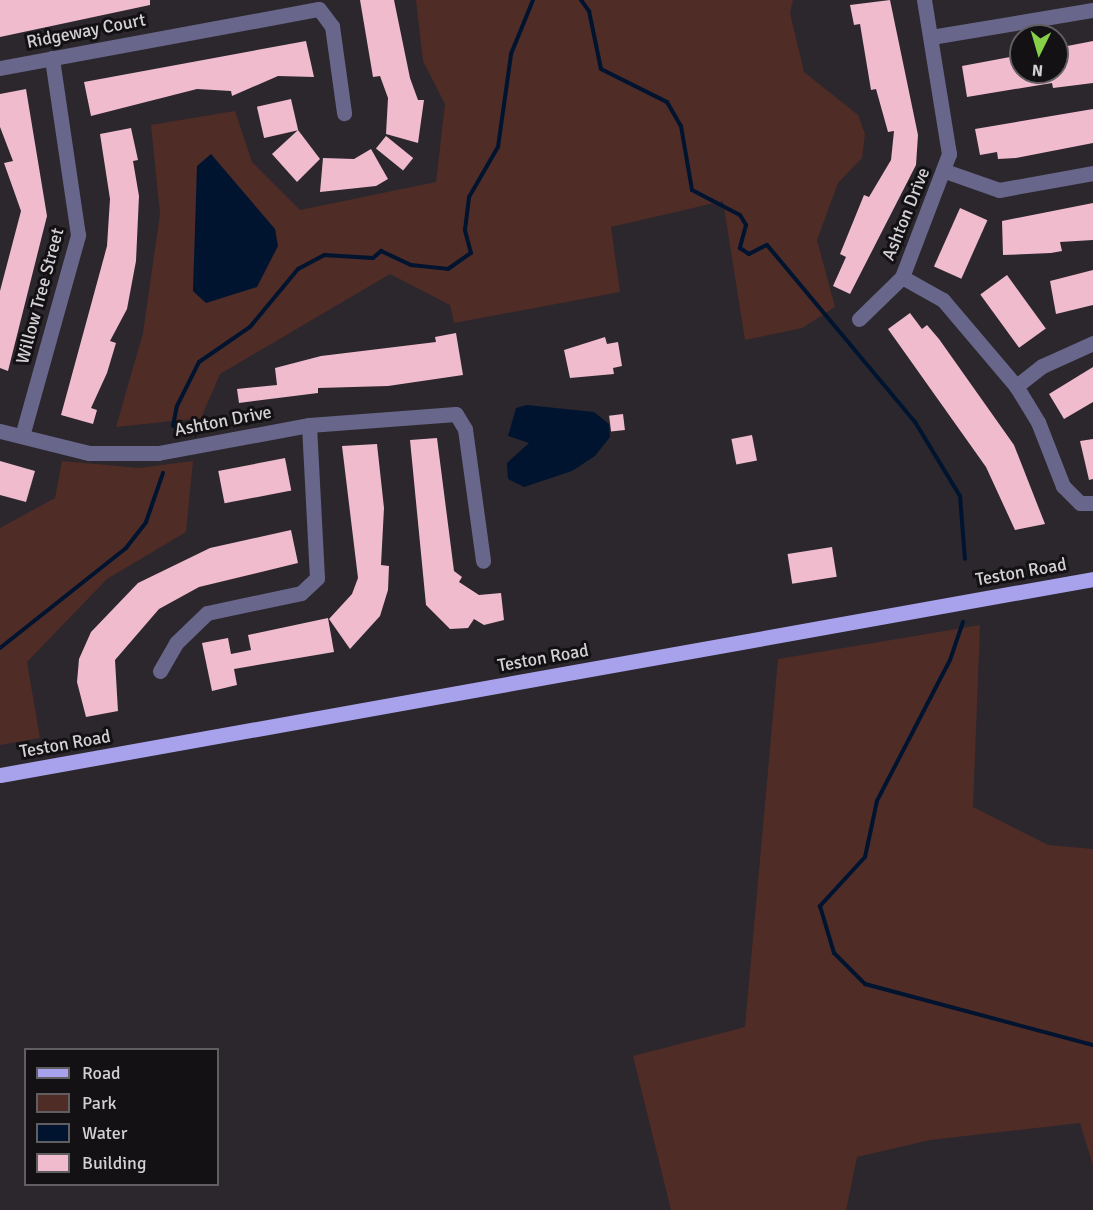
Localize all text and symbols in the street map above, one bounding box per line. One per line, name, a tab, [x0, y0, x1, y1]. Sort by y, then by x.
street label: Ridgeway Court	[25, 9, 147, 53]
north arrow	[1009, 24, 1069, 84]
text: N	[1031, 59, 1044, 80]
street label: Ashton Drive	[878, 164, 934, 264]
street label: Willow Tree Street	[11, 226, 69, 366]
street label: Ashton Drive	[173, 401, 273, 441]
street label: Teston Road	[974, 553, 1068, 591]
street label: Teston Road	[496, 639, 590, 677]
street label: Teston Road	[18, 725, 112, 763]
legend	[24, 1048, 219, 1186]
text: Road	[82, 1062, 121, 1084]
text: Park	[82, 1092, 117, 1114]
text: Water	[82, 1122, 127, 1144]
text: Building	[82, 1152, 146, 1174]

